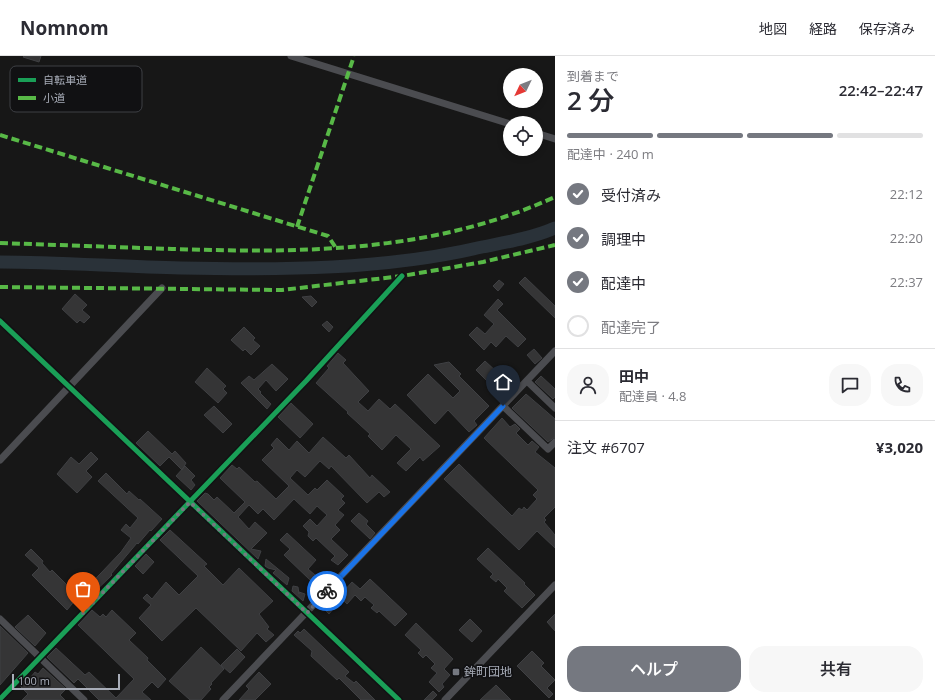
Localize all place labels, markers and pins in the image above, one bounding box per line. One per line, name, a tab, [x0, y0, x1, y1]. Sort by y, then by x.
pin	[486, 365, 520, 406]
pin	[66, 572, 100, 613]
place label: 鉾町団地	[464, 663, 512, 680]
marker: 鉾町団地	[451, 667, 461, 677]

